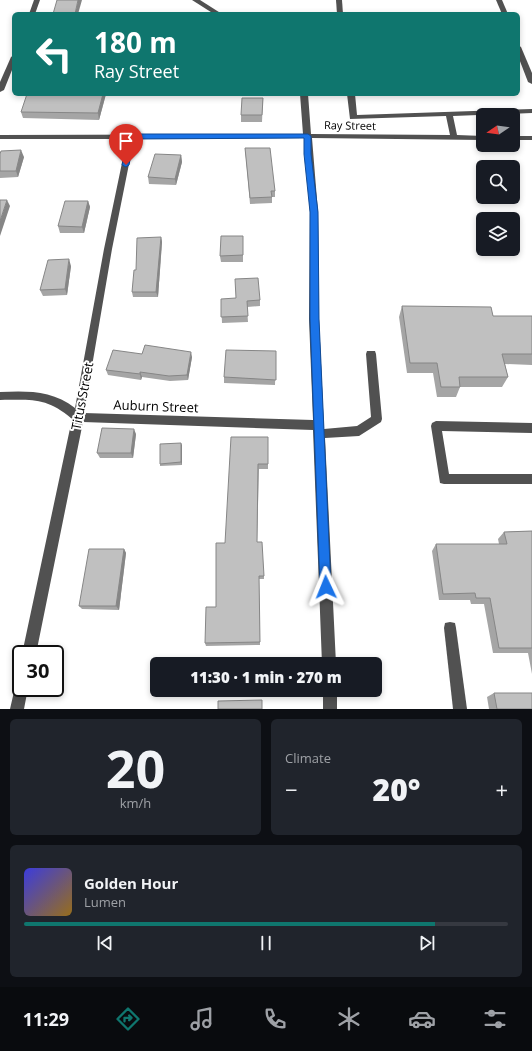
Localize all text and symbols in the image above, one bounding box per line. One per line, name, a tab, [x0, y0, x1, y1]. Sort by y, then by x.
text: 180 m	[94, 23, 177, 61]
icon: left	[28, 28, 80, 80]
text: Ray Street	[94, 59, 179, 83]
north arrow	[476, 108, 520, 152]
map controls	[476, 108, 520, 256]
street label: Ray Street	[324, 117, 376, 133]
pin	[109, 124, 143, 165]
icon: arrive	[115, 130, 137, 152]
button: search	[476, 160, 520, 204]
button: layers	[476, 212, 520, 256]
street label: Titus Street	[67, 360, 97, 432]
street label: Auburn Street	[113, 396, 199, 416]
position arrow	[305, 566, 347, 608]
speed limit sign: 30	[12, 645, 64, 697]
text: 11:30 · 1 min · 270 m	[190, 667, 342, 687]
text: 20	[106, 732, 165, 803]
text: Climate	[285, 749, 331, 767]
text: 20°	[373, 769, 420, 810]
text: −	[285, 774, 298, 804]
text: +	[495, 774, 508, 804]
text: km/h	[120, 794, 151, 812]
text: Golden Hour	[84, 873, 178, 893]
text: Lumen	[84, 893, 126, 911]
icon: previous	[94, 932, 116, 954]
icon: pause	[255, 932, 277, 954]
icon: next	[416, 932, 438, 954]
icon: directions	[114, 1005, 142, 1033]
icon: music	[188, 1005, 216, 1033]
icon: phone	[261, 1005, 289, 1033]
icon: climate	[335, 1005, 363, 1033]
icon: car	[408, 1005, 436, 1033]
icon: filters	[481, 1005, 509, 1033]
text: 11:29	[23, 1007, 69, 1031]

